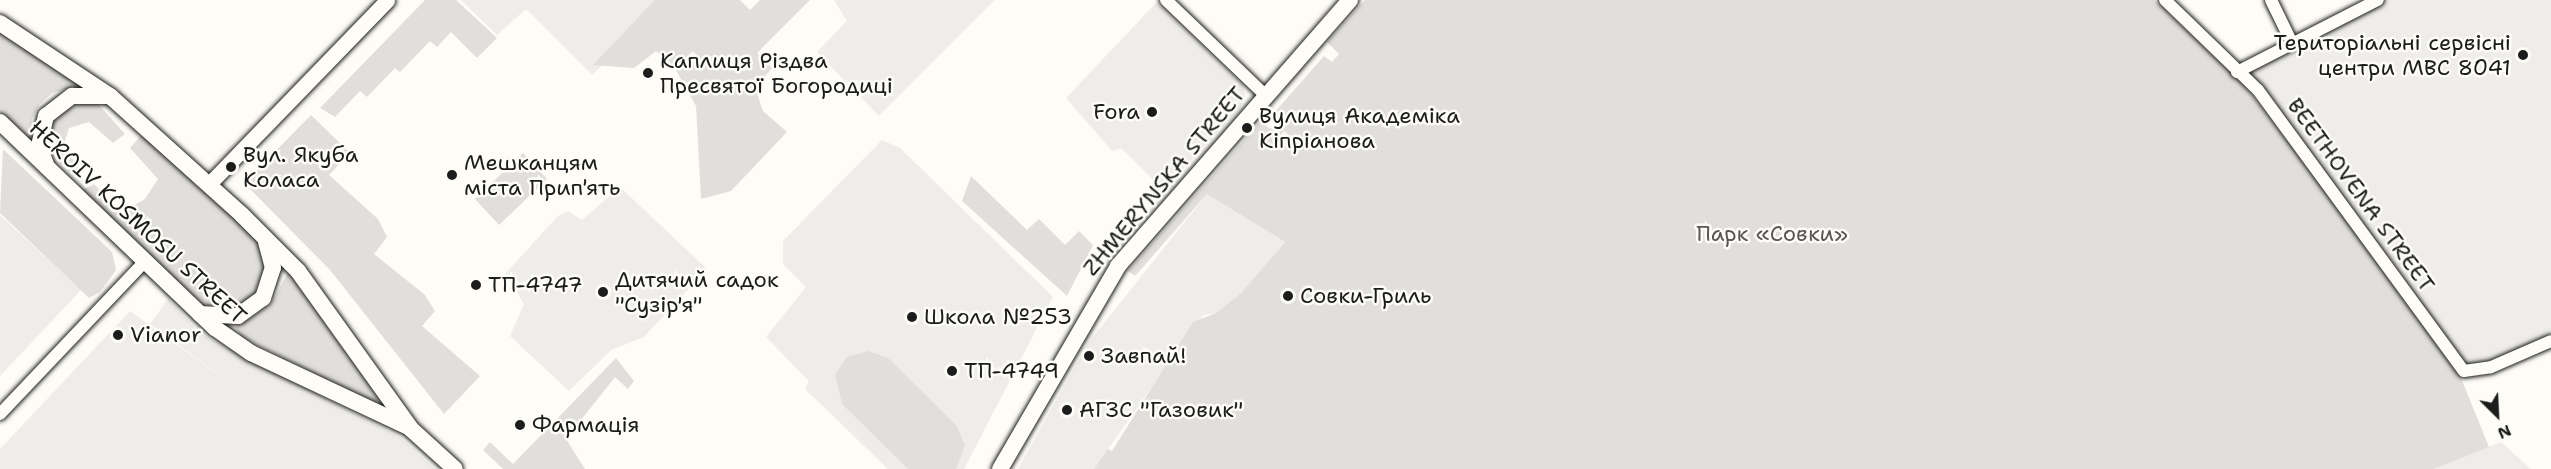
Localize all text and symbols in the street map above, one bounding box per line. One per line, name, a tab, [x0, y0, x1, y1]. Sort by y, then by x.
place label: Територіальні сервісні центри МВС 8041	[2274, 29, 2511, 80]
place label: Каплиця Різдва Пресвятої Богородиці	[660, 47, 893, 98]
marker: Територіальні сервісні центри МВС 8041	[2516, 48, 2530, 62]
marker: Каплиця Різдва Пресвятої Богородиці	[641, 66, 655, 80]
street label: ZHMERYNSKA STREET	[1077, 81, 1251, 281]
street label: BEETHOVENA STREET	[2282, 93, 2440, 297]
place label: Fora	[1093, 99, 1140, 125]
place label: Вулиця Академіка Кіпріанова	[1259, 102, 1460, 154]
marker: Fora	[1145, 105, 1159, 119]
street label: HEROIV KOSMOSU STREET	[24, 114, 252, 330]
marker: Вулиця Академіка Кіпріанова	[1240, 121, 1254, 135]
place label: Вул. Якуба Коласа	[243, 141, 358, 192]
place label: Мешканцям міста Прип'ять	[464, 149, 620, 200]
marker: Вул. Якуба Коласа	[224, 160, 238, 174]
marker: Мешканцям міста Прип'ять	[445, 168, 459, 182]
park label: Парк «Совки»	[1696, 221, 1848, 247]
place label: Дитячий садок "Сузір'я"	[615, 266, 779, 318]
place label: ТП-4747	[488, 272, 583, 298]
marker: ТП-4747	[469, 278, 483, 292]
place label: Совки-Гриль	[1300, 283, 1431, 309]
marker: Дитячий садок "Сузір'я"	[596, 285, 610, 299]
marker: Совки-Гриль	[1281, 289, 1295, 303]
place label: Школа №253	[924, 304, 1072, 330]
marker: Школа №253	[905, 310, 919, 324]
place label: Vianor	[130, 322, 201, 348]
marker: Vianor	[111, 328, 125, 342]
place label: Завпай!	[1101, 343, 1186, 369]
marker: Завпай!	[1082, 349, 1096, 363]
place label: ТП-4749	[964, 358, 1059, 384]
marker: ТП-4749	[945, 364, 959, 378]
north arrow	[2467, 385, 2527, 445]
place label: АГЗС "Газовик"	[1079, 397, 1243, 423]
marker: АГЗС "Газовик"	[1060, 403, 1074, 417]
place label: Фармація	[532, 412, 640, 438]
marker: Фармація	[513, 418, 527, 432]
text: N	[2494, 420, 2515, 444]

